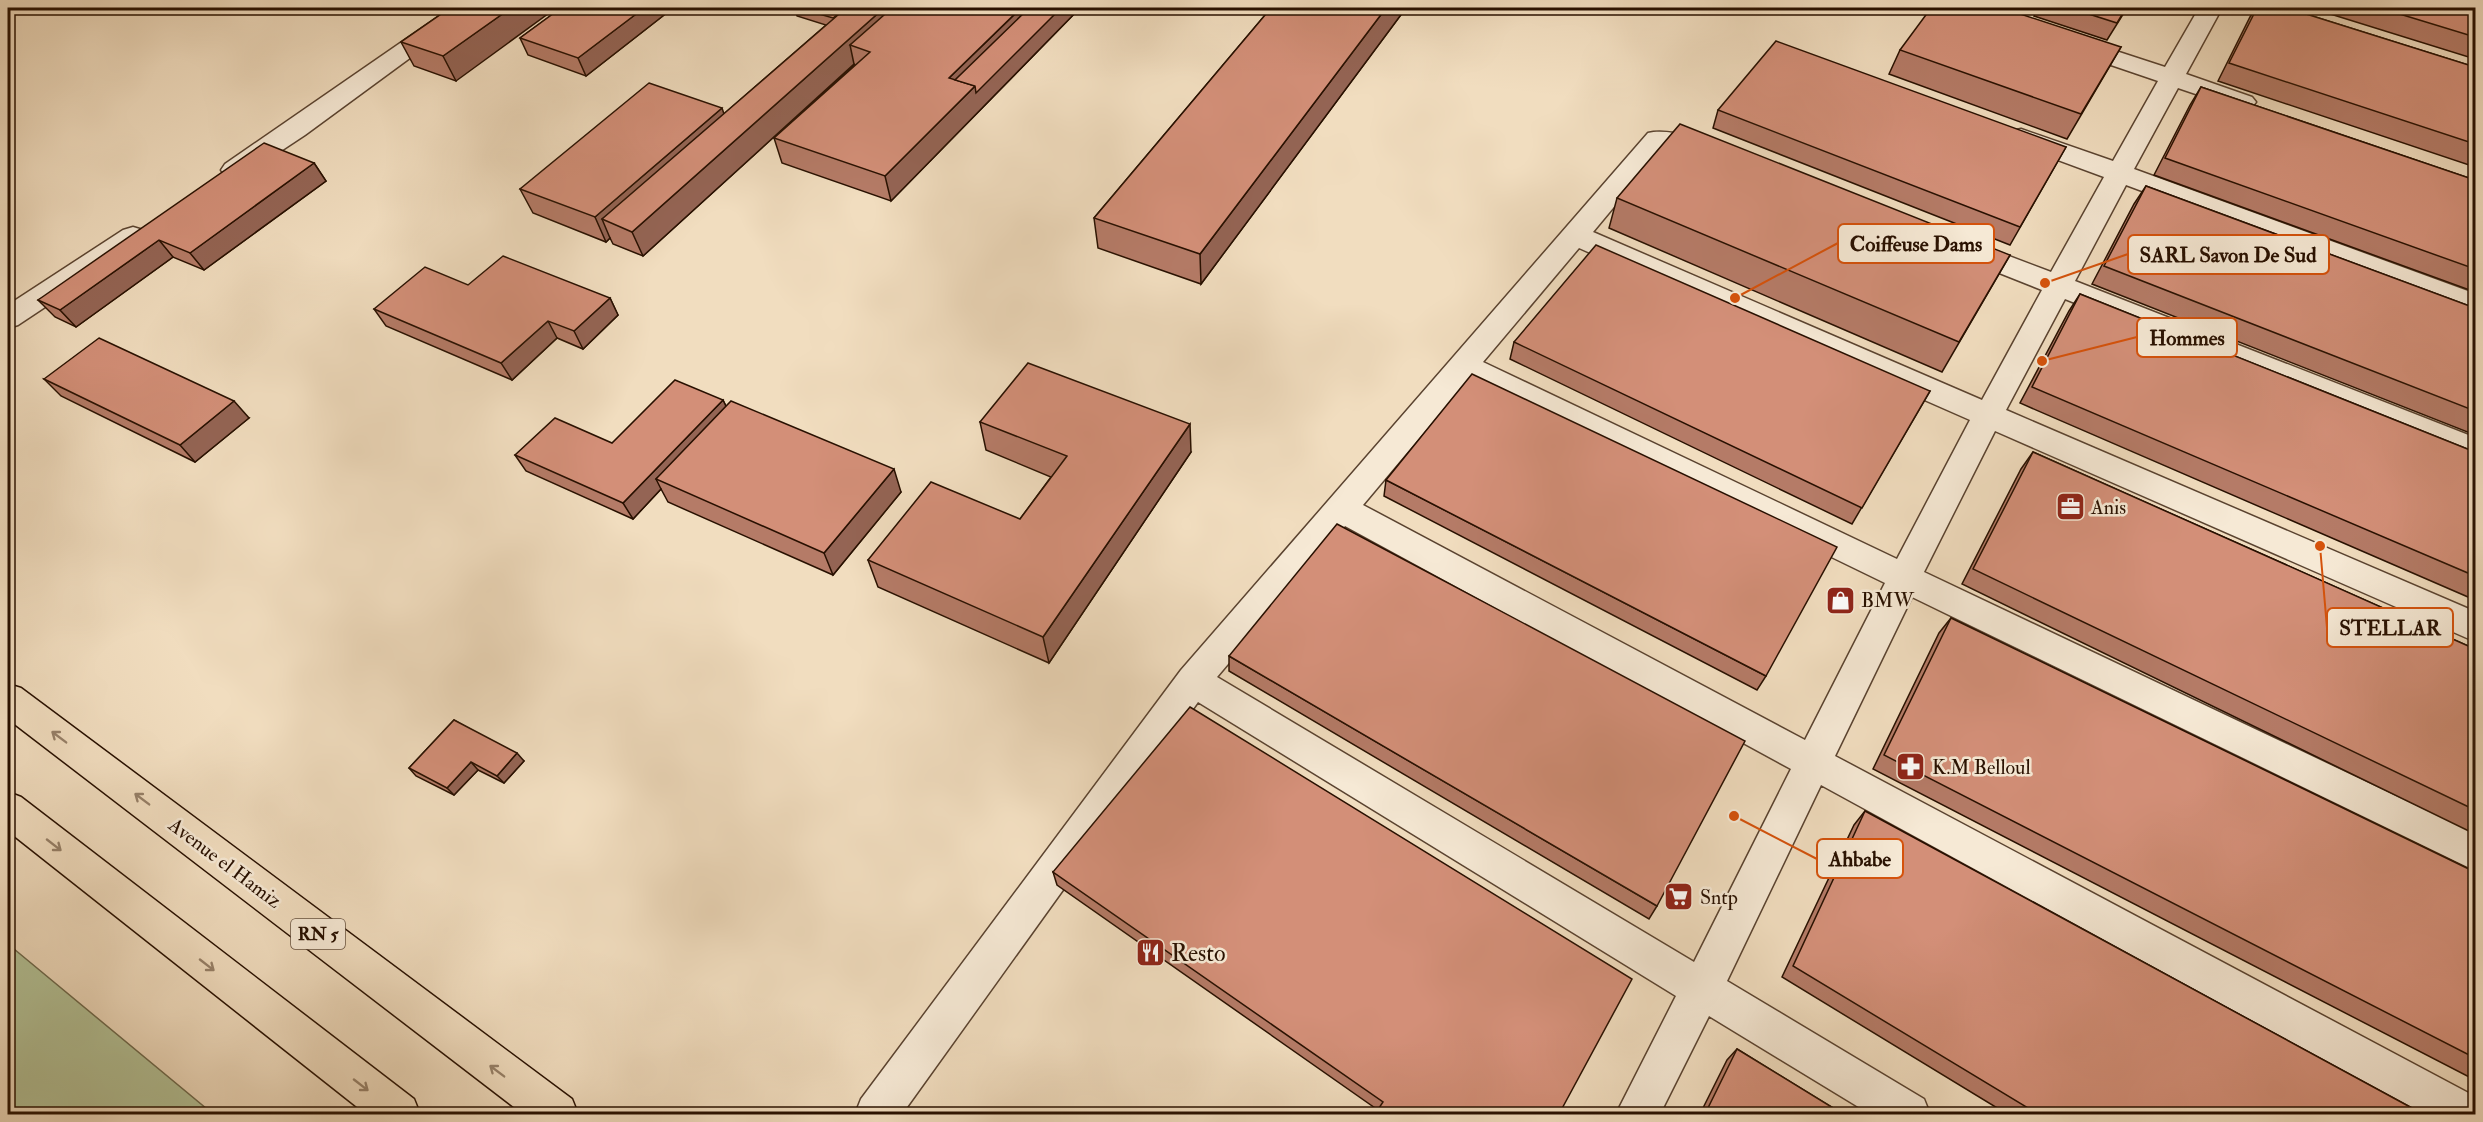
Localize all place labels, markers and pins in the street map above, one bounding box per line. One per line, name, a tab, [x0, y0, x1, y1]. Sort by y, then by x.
callout: Coiffeuse Dams	[1838, 224, 1994, 263]
callout: SARL Savon De Sud	[2128, 235, 2329, 274]
callout: Hommes	[2137, 318, 2237, 357]
office icon: Anis	[2054, 491, 2086, 523]
place label: Anis	[2090, 495, 2126, 520]
shop icon: BMW	[1824, 584, 1856, 616]
place label: BMW	[1861, 588, 1914, 613]
callout: STELLAR	[2327, 608, 2453, 647]
pharmacy icon: K.M Belloul	[1895, 751, 1927, 783]
place label: K.M Belloul	[1932, 755, 2031, 780]
callout: Ahbabe	[1817, 839, 1903, 878]
supermarket icon: Sntp	[1663, 881, 1695, 913]
place label: Sntp	[1700, 885, 1738, 911]
restaurant icon: Resto	[1134, 937, 1166, 969]
place label: Resto	[1171, 938, 1226, 969]

